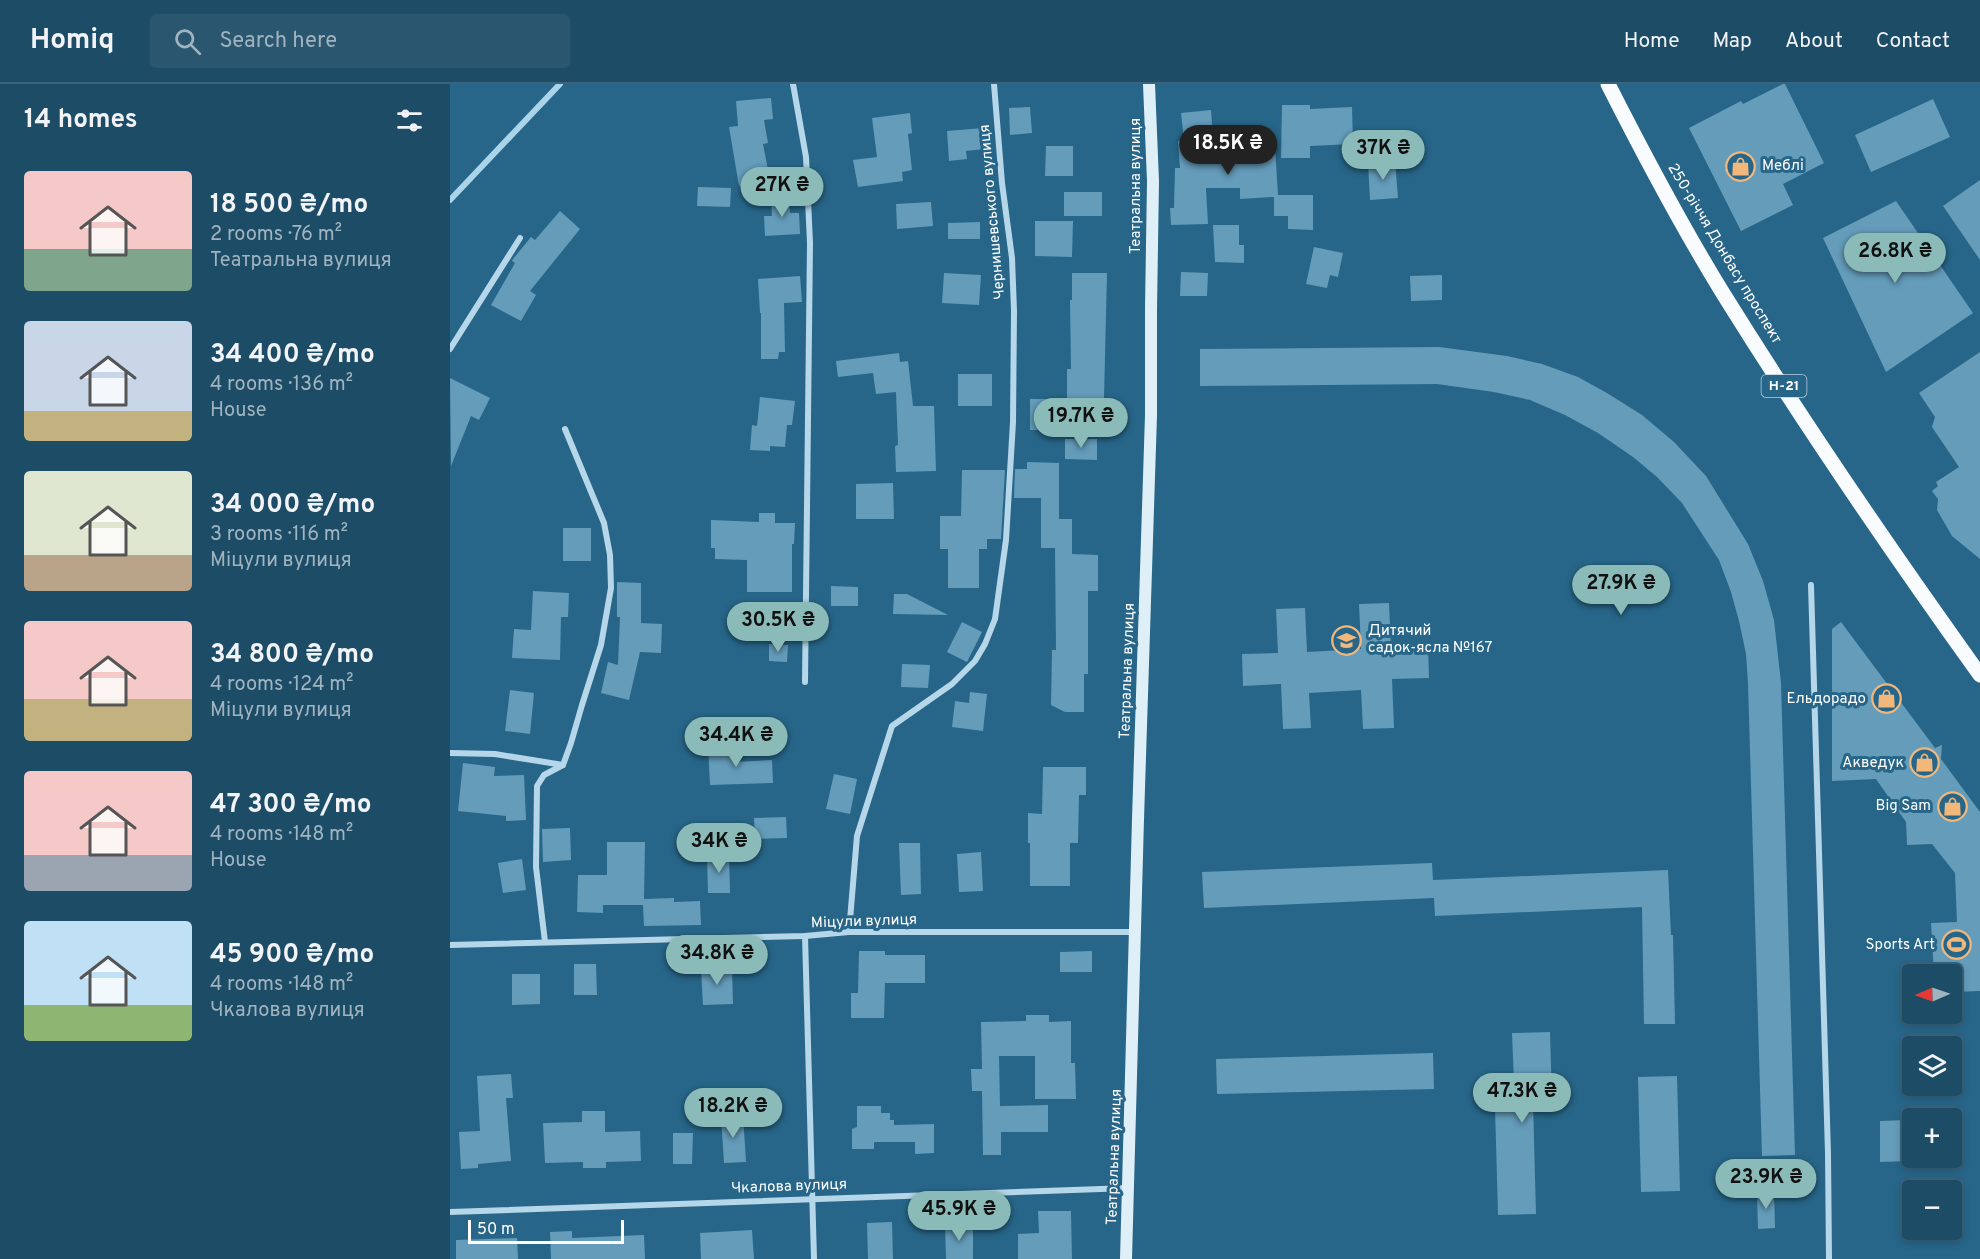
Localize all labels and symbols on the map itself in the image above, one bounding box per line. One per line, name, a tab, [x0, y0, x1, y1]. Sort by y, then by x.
street label: Театральна вулиця	[1127, 118, 1146, 254]
street label: Чернишевського вулиця	[976, 124, 1010, 300]
pin: 18.5K ₴	[1173, 125, 1283, 176]
pin: 37K ₴	[1341, 130, 1425, 181]
shop icon: Меблі	[1725, 150, 1757, 182]
place label: Меблі	[1762, 157, 1804, 176]
street label: 250-річчя Донбасу проспект	[1662, 160, 1786, 348]
pin: 27K ₴	[740, 167, 824, 218]
pin: 26.8K ₴	[1840, 233, 1950, 284]
road number: Н-21	[1762, 375, 1806, 397]
pin: 19.7K ₴	[1026, 398, 1136, 449]
pin: 27.9K ₴	[1566, 565, 1676, 616]
pin: 30.5K ₴	[723, 602, 833, 653]
street label: Театральна вулиця	[1116, 603, 1140, 739]
place label: Дитячий садок-ясла №167	[1368, 622, 1492, 658]
school or university icon: Дитячий садок-ясла №167	[1331, 624, 1363, 656]
shop icon: Ельдорадо	[1871, 683, 1903, 715]
place label: Ельдорадо	[1786, 690, 1866, 709]
pin: 34.4K ₴	[681, 717, 791, 768]
shop icon: Акведук	[1909, 747, 1941, 779]
place label: Акведук	[1842, 754, 1904, 773]
shop icon: Big Sam	[1936, 790, 1968, 822]
place label: Big Sam	[1876, 797, 1931, 816]
pin: 34K ₴	[677, 823, 761, 874]
street label: Міцули вулиця	[811, 911, 917, 933]
sports icon: Sports Art	[1940, 929, 1972, 961]
pin: 34.8K ₴	[662, 935, 772, 986]
place label: Sports Art	[1866, 936, 1935, 955]
north arrow	[1902, 964, 1962, 1024]
pin: 47.3K ₴	[1467, 1073, 1577, 1124]
pin: 18.2K ₴	[678, 1088, 788, 1139]
street label: Театральна вулиця	[1103, 1089, 1127, 1225]
pin: 23.9K ₴	[1711, 1159, 1821, 1210]
street label: Чкалова вулиця	[731, 1175, 847, 1199]
pin: 45.9K ₴	[904, 1191, 1014, 1242]
scale bar	[468, 1217, 624, 1244]

